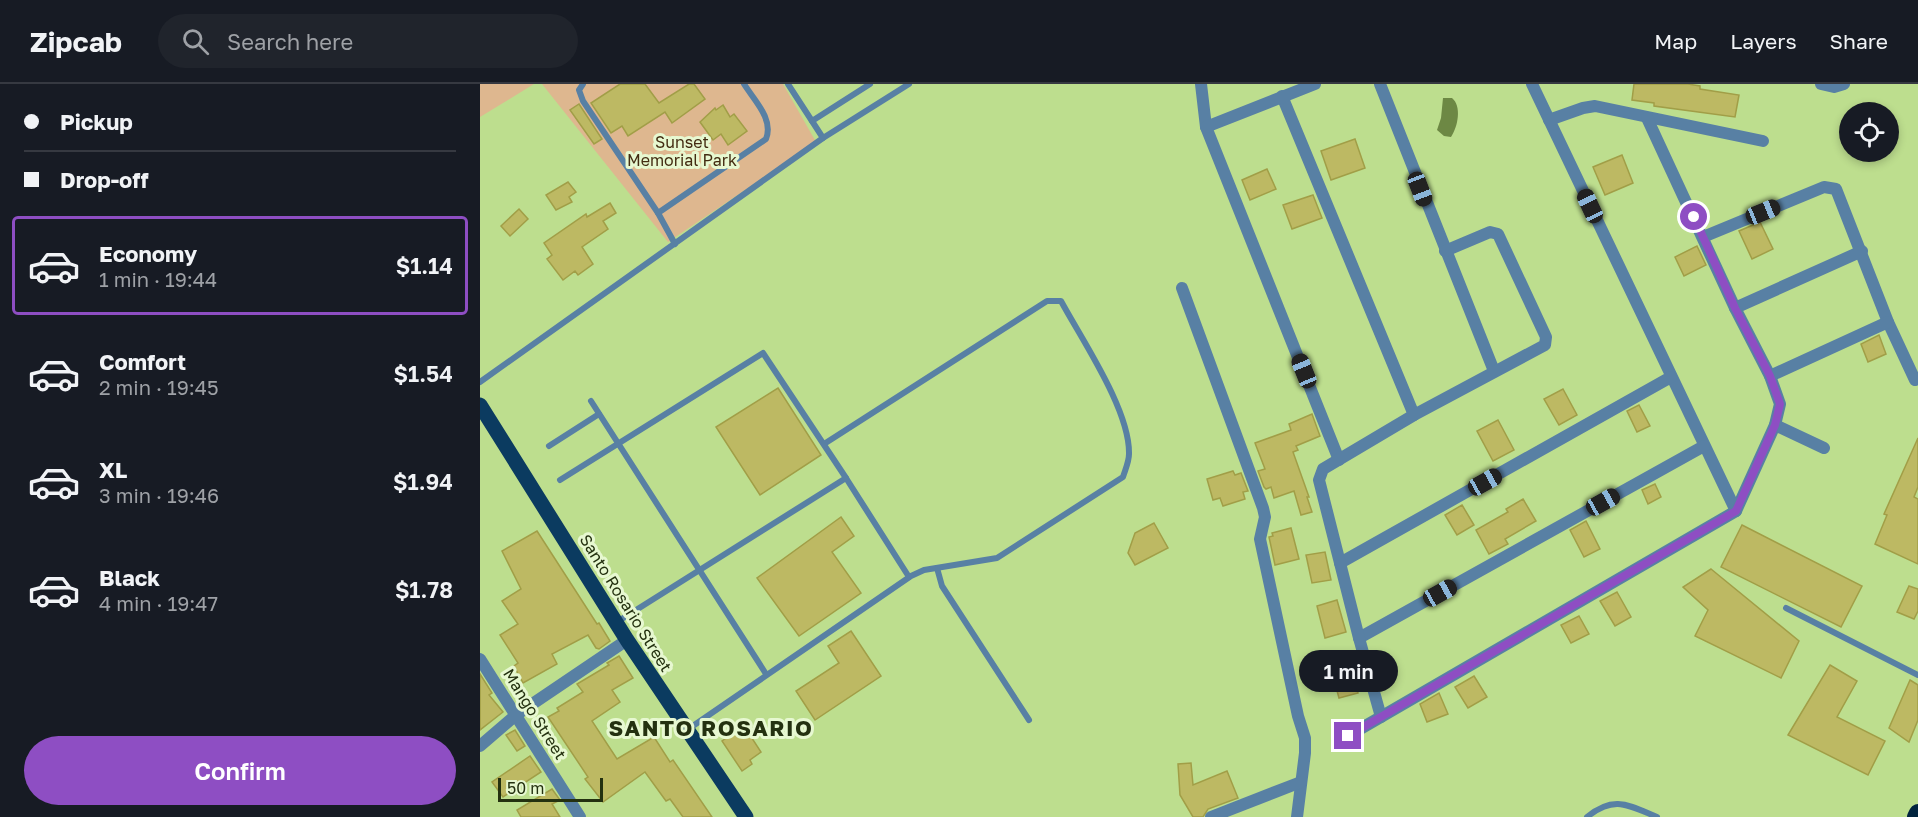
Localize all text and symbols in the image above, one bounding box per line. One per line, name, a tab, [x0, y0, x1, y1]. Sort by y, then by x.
search box	[158, 14, 578, 68]
text: Zipcab	[30, 25, 122, 58]
icon: search	[179, 25, 212, 58]
text: Search here	[227, 28, 353, 55]
text: Map	[1654, 28, 1697, 54]
text: Layers	[1730, 28, 1797, 54]
text: Share	[1830, 28, 1888, 54]
map controls	[1839, 102, 1899, 162]
button: locate	[1839, 102, 1899, 162]
text: Pickup	[60, 108, 133, 135]
park label: Sunset Memorial Park	[627, 132, 737, 170]
text: Drop-off	[60, 166, 149, 193]
car	[1405, 169, 1435, 209]
car	[1574, 186, 1606, 226]
car	[1743, 197, 1783, 227]
route start	[1680, 203, 1707, 230]
icon: car	[27, 239, 81, 293]
text: Economy	[99, 240, 197, 267]
text: $1.14	[396, 252, 453, 279]
text: 1 min · 19:44	[99, 267, 217, 291]
icon: car	[27, 347, 81, 401]
text: Comfort	[99, 348, 186, 375]
car	[1289, 351, 1319, 391]
text: $1.54	[394, 360, 453, 387]
text: 2 min · 19:45	[99, 375, 219, 399]
icon: car	[27, 455, 81, 509]
text: XL	[99, 456, 127, 483]
car	[1465, 465, 1505, 499]
text: $1.94	[393, 468, 453, 495]
text: 3 min · 19:46	[99, 483, 219, 507]
car	[1583, 485, 1623, 519]
street label: Santo Rosario Street	[576, 531, 676, 675]
icon: car	[27, 563, 81, 617]
text: Black	[99, 564, 160, 591]
text: $1.78	[395, 576, 453, 603]
car	[1420, 576, 1460, 610]
text: 4 min · 19:47	[99, 591, 218, 615]
callout: 1 min	[1298, 649, 1398, 691]
text: 1 min	[1323, 659, 1374, 683]
street label: Mango Street	[499, 665, 571, 763]
district label: SANTO ROSARIO	[609, 714, 813, 741]
route end	[1334, 722, 1361, 749]
button: Confirm	[24, 736, 456, 805]
scale bar	[498, 775, 603, 802]
text: 50 m	[507, 778, 544, 798]

